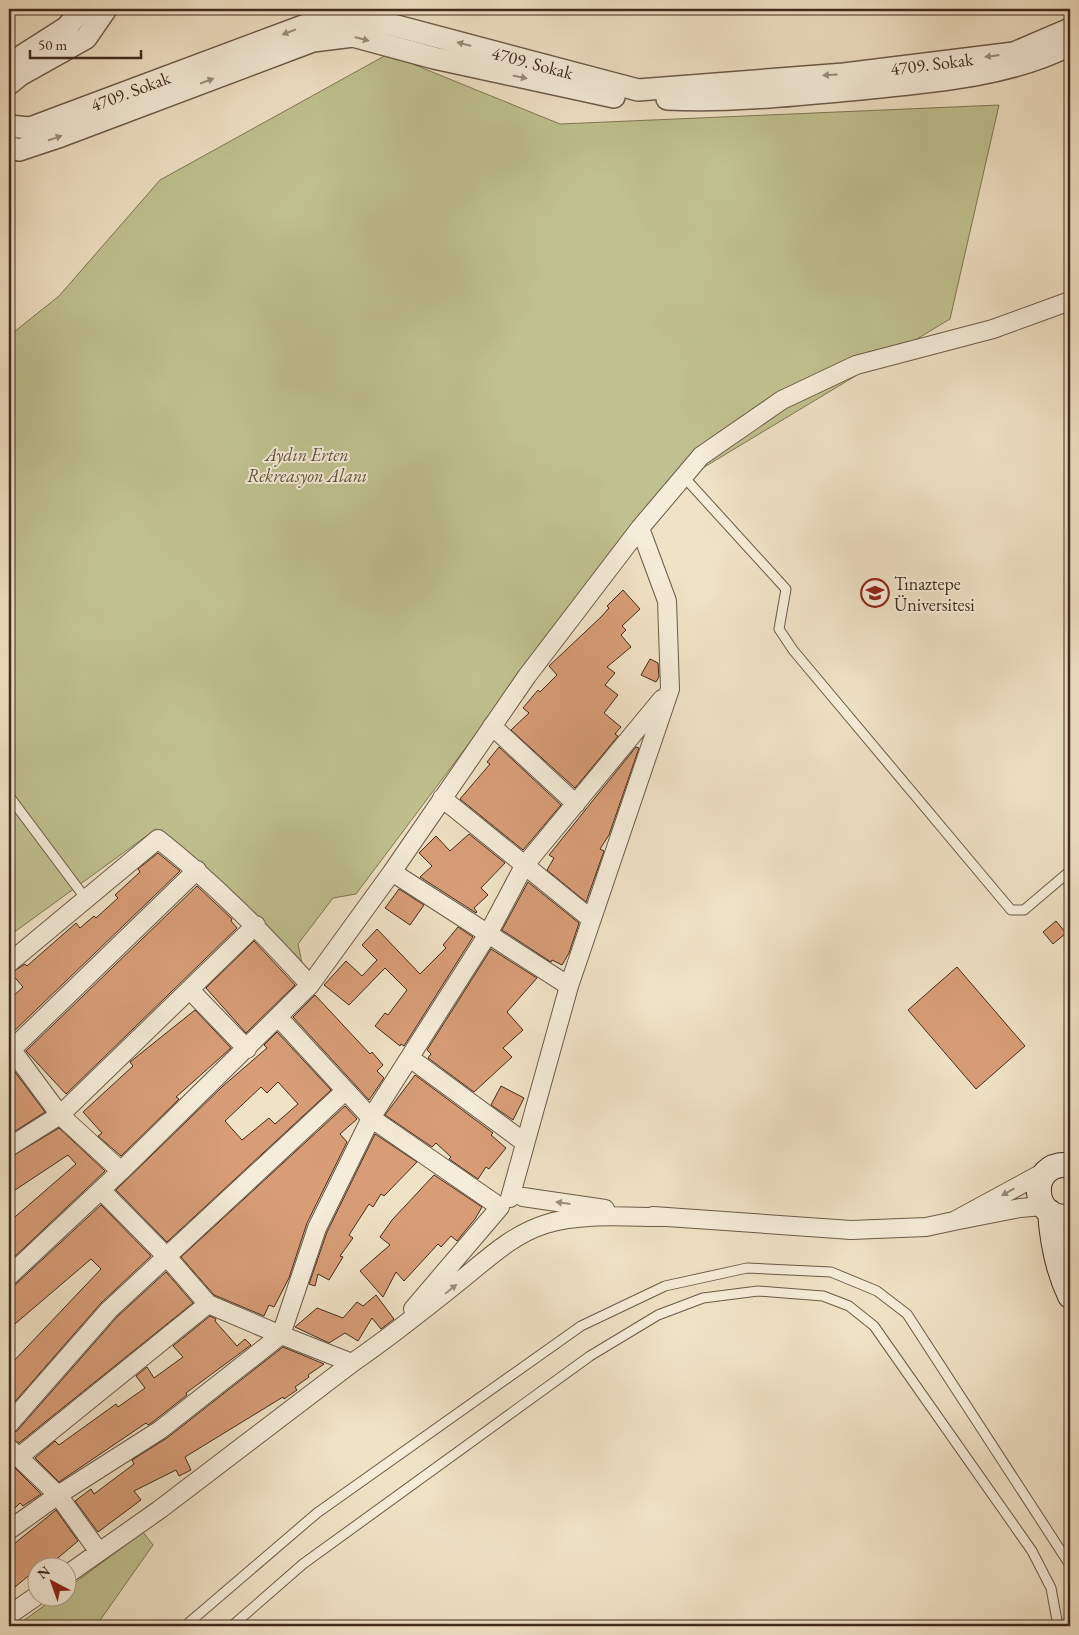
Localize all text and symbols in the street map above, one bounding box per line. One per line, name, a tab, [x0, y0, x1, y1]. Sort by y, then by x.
scale bar	[30, 28, 141, 60]
one-way arrow	[282, 28, 296, 36]
text: 50 m	[38, 35, 67, 54]
one-way arrow	[355, 35, 370, 43]
one-way arrow	[457, 40, 472, 48]
street label: 4709. Sokak	[489, 40, 576, 84]
street label: 4709. Sokak	[889, 47, 975, 80]
one-way arrow	[983, 52, 999, 60]
street label: 4709. Sokak	[87, 65, 174, 116]
one-way arrow	[822, 71, 838, 79]
one-way arrow	[512, 73, 528, 81]
one-way arrow	[200, 77, 215, 84]
one-way arrow	[48, 134, 63, 141]
park label: Aydın Erten Rekreasyon Alanı	[247, 443, 367, 488]
place label: Tınaztepe Üniversitesi	[894, 572, 975, 616]
school or university icon: Tınaztepe Üniversitesi	[860, 578, 890, 608]
one-way arrow	[1000, 1188, 1015, 1196]
one-way arrow	[554, 1199, 570, 1207]
one-way arrow	[444, 1283, 457, 1294]
north arrow	[28, 1558, 78, 1608]
text: N	[33, 1561, 54, 1583]

